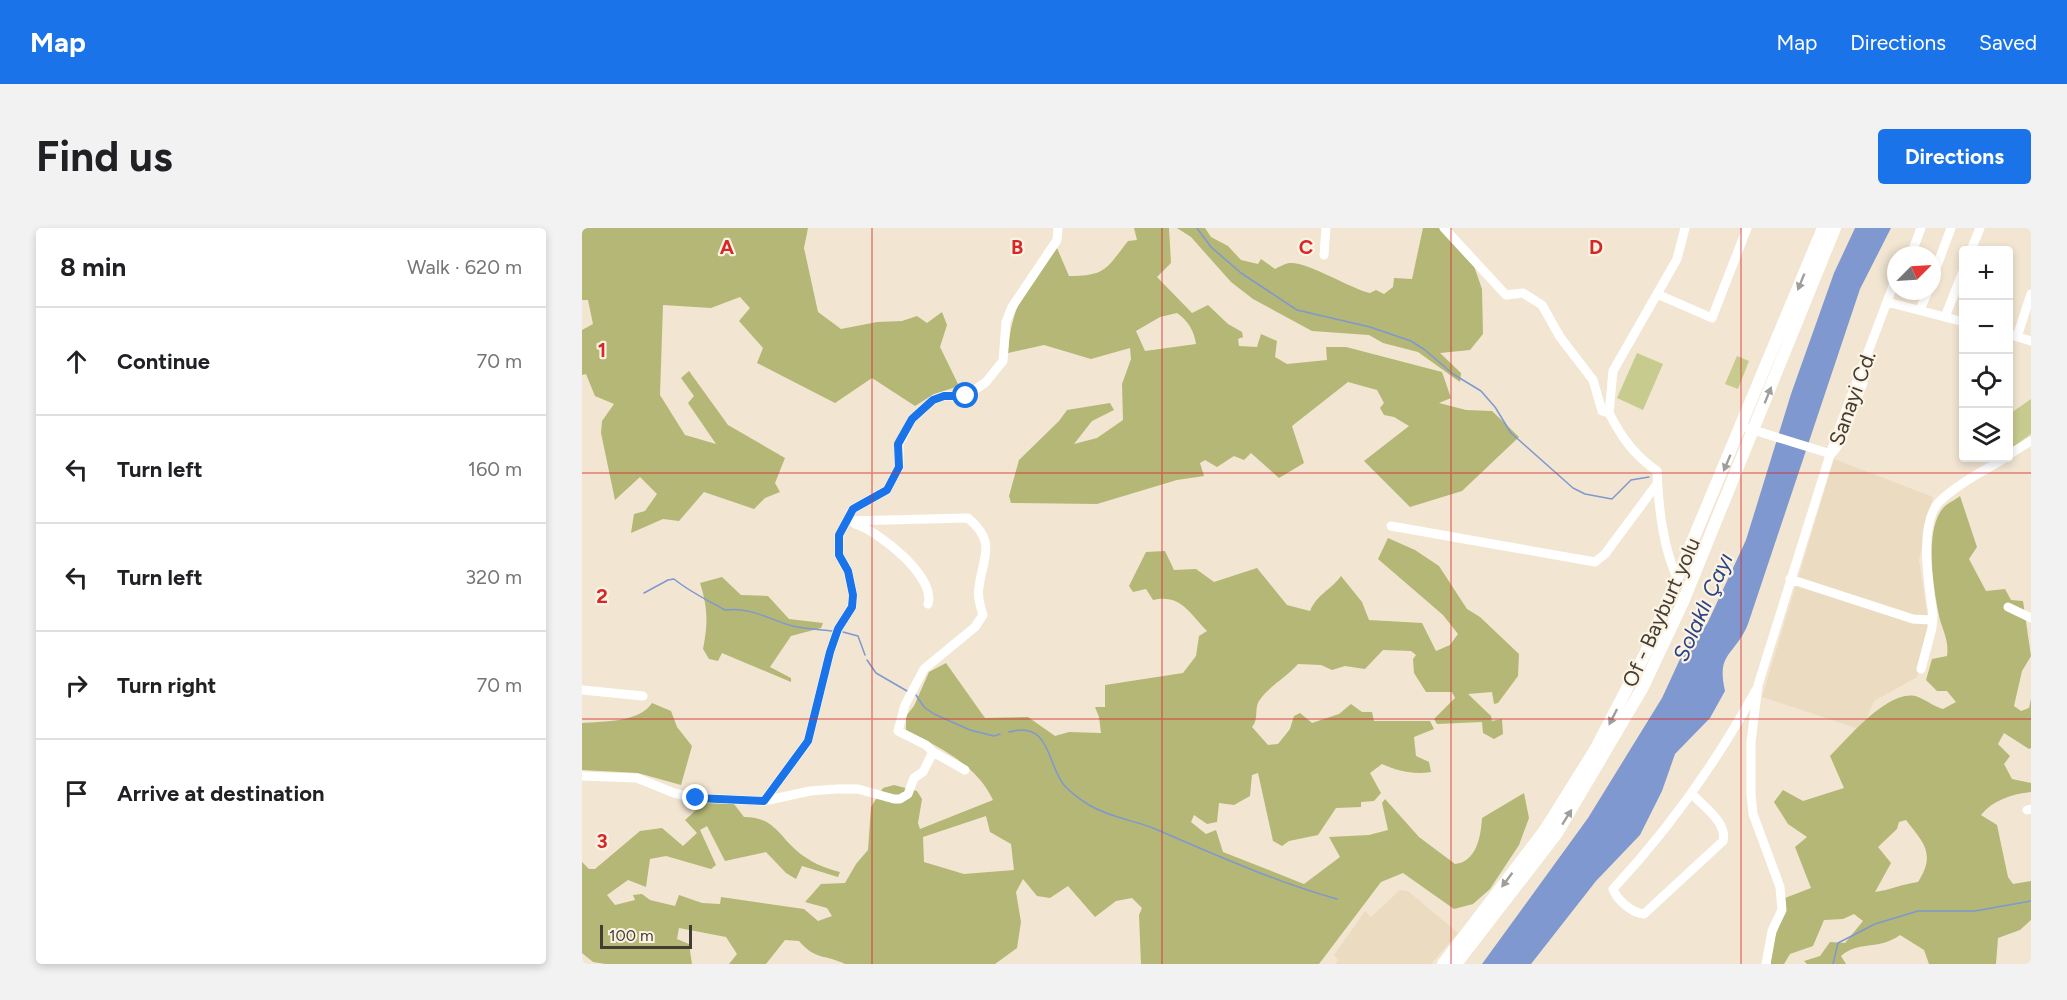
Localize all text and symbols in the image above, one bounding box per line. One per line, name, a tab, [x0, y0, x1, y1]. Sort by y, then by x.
text: Map	[30, 25, 86, 59]
text: Map	[1776, 30, 1817, 55]
text: Directions	[1850, 30, 1946, 55]
text: Saved	[1979, 30, 2037, 55]
button: Directions	[1878, 129, 2031, 184]
text: Find us	[36, 131, 173, 182]
text: A	[720, 235, 735, 259]
text: B	[1011, 235, 1023, 259]
text: C	[1299, 235, 1313, 259]
text: D	[1589, 235, 1603, 259]
north arrow	[1887, 246, 1941, 300]
map controls	[1959, 246, 2013, 462]
button: +	[1959, 246, 2013, 300]
text: 8 min	[60, 251, 126, 283]
text: Walk · 620 m	[407, 255, 522, 279]
one-way arrow	[1796, 274, 1806, 292]
button: −	[1959, 300, 2013, 354]
text: 1	[598, 338, 606, 362]
icon: ahead	[60, 345, 93, 378]
street label: Sanayi Cd.	[1823, 347, 1881, 449]
text: Continue	[117, 348, 210, 375]
text: 70 m	[476, 349, 522, 373]
button: locate	[1959, 354, 2013, 408]
route start	[952, 382, 978, 408]
one-way arrow	[1764, 386, 1773, 404]
button: layers	[1959, 408, 2013, 462]
icon: left	[60, 453, 93, 486]
one-way arrow	[1722, 454, 1732, 472]
text: Turn left	[117, 456, 203, 483]
text: 160 m	[468, 457, 522, 481]
street label: Of - Bayburt yolu	[1617, 533, 1705, 691]
water label: Solaklı Çayı	[1667, 549, 1739, 665]
icon: left	[60, 561, 93, 594]
text: Turn left	[117, 564, 203, 591]
text: 320 m	[465, 565, 522, 589]
text: 2	[596, 584, 608, 608]
icon: right	[60, 669, 93, 702]
text: Turn right	[117, 672, 216, 699]
text: 70 m	[476, 673, 522, 697]
one-way arrow	[1608, 708, 1618, 726]
icon: arrive	[60, 777, 93, 810]
text: Arrive at destination	[117, 780, 325, 807]
route end	[682, 784, 708, 810]
one-way arrow	[1562, 809, 1573, 825]
text: 3	[596, 829, 608, 853]
one-way arrow	[1501, 872, 1513, 888]
scale bar	[600, 922, 692, 950]
text: 100 m	[609, 926, 654, 945]

